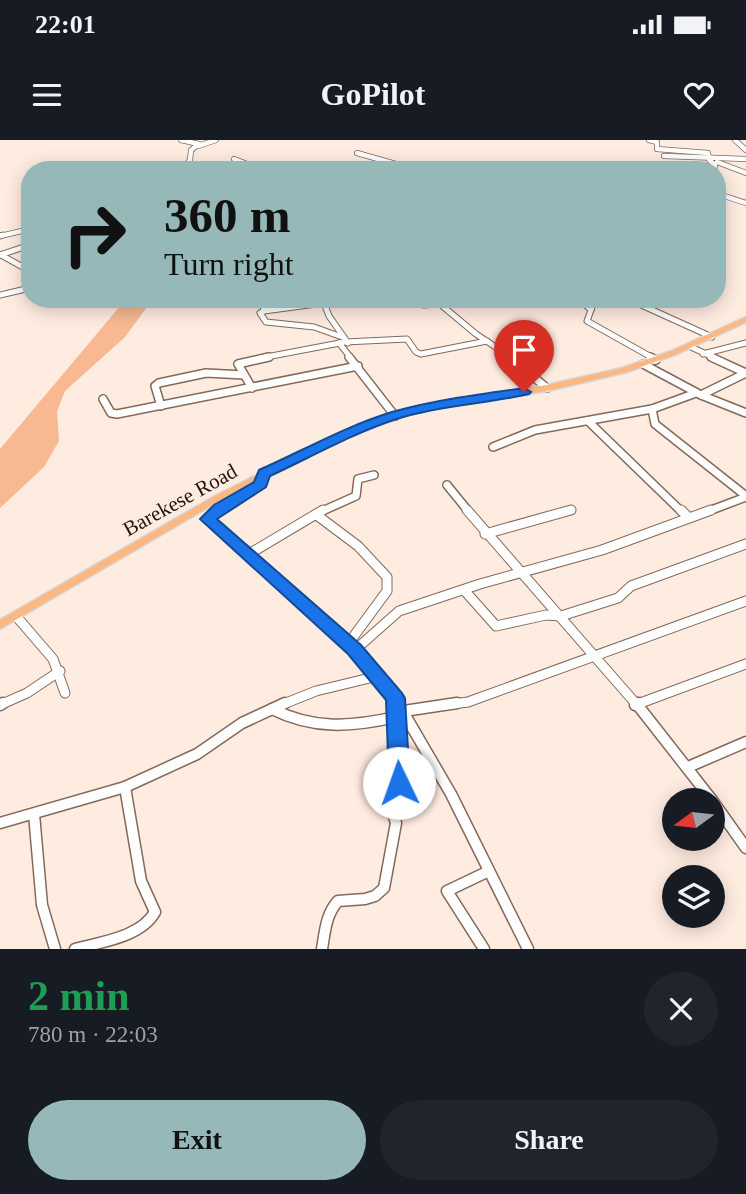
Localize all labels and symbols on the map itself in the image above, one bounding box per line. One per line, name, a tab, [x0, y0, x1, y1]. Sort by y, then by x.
pin	[494, 320, 554, 392]
street label: Barekese Road	[119, 459, 242, 541]
position arrow	[362, 746, 436, 820]
north arrow	[662, 788, 724, 850]

